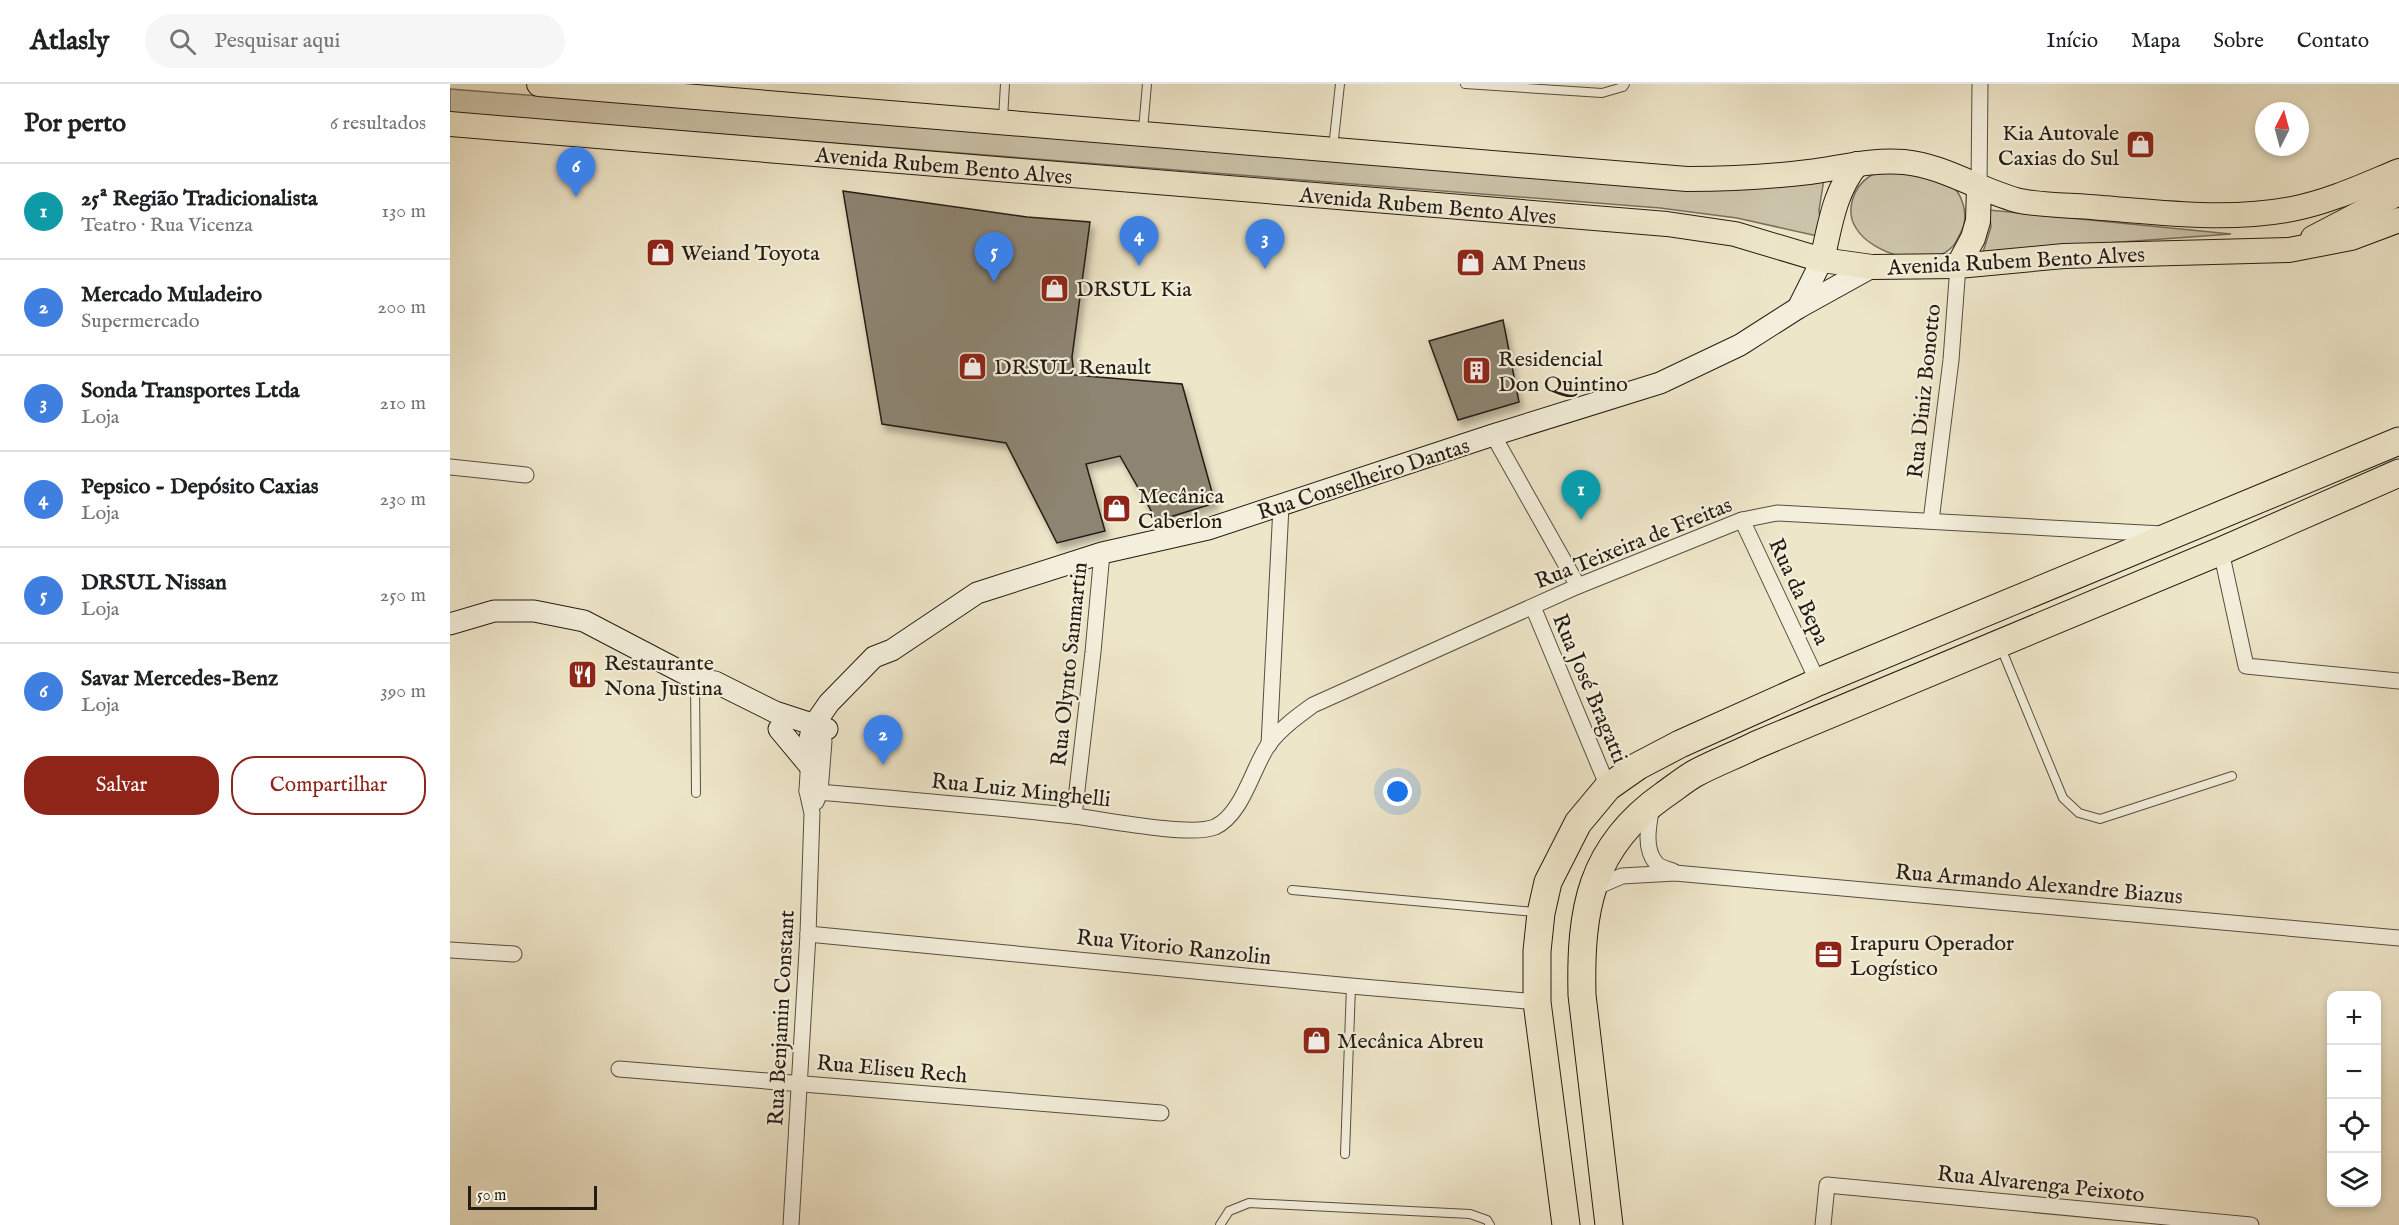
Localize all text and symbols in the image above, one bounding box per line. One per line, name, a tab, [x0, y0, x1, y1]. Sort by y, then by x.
search box	[145, 14, 565, 68]
text: Atlasly	[30, 24, 109, 59]
icon: search	[166, 25, 199, 58]
text: Pesquisar aqui	[214, 27, 341, 55]
text: Início	[2046, 28, 2098, 55]
text: Mapa	[2131, 28, 2180, 55]
text: Sobre	[2213, 28, 2264, 55]
text: Contato	[2297, 28, 2369, 55]
north arrow	[2255, 102, 2309, 156]
text: Por perto	[24, 107, 126, 140]
text: 6 resultados	[330, 111, 426, 136]
place label: Kia Autovale Caxias do Sul	[1998, 120, 2119, 173]
shop icon: Kia Autovale Caxias do Sul	[2124, 129, 2156, 161]
street label: Avenida Rubem Bento Alves	[813, 142, 1074, 192]
pin: 6	[556, 147, 596, 197]
street label: Avenida Rubem Bento Alves	[1297, 182, 1558, 232]
text: 25ª Região Tradicionalista	[81, 185, 318, 213]
text: 1	[40, 199, 47, 224]
text: 130 m	[381, 199, 426, 224]
text: Teatro · Rua Vicenza	[81, 213, 253, 238]
pin: 4	[1120, 216, 1158, 266]
pin: 3	[1246, 220, 1284, 269]
pin: 5	[974, 232, 1014, 282]
shop icon: Weiand Toyota	[644, 236, 676, 268]
place label: Weiand Toyota	[681, 240, 820, 268]
street label: Avenida Rubem Bento Alves	[1886, 241, 2146, 283]
shop icon: AM Pneus	[1455, 246, 1487, 278]
place label: AM Pneus	[1491, 250, 1586, 278]
shop icon: DRSUL Kia	[1039, 272, 1071, 304]
place label: DRSUL Kia	[1076, 276, 1192, 304]
text: Mercado Muladeiro	[81, 281, 262, 309]
text: 2	[39, 295, 48, 320]
text: 200 m	[377, 295, 426, 320]
street label: Rua Diniz Bonotto	[1902, 302, 1948, 480]
text: Supermercado	[81, 309, 200, 334]
place label: Residencial Don Quintino	[1498, 346, 1628, 399]
shop icon: DRSUL Renault	[957, 350, 989, 382]
place label: DRSUL Renault	[994, 354, 1152, 382]
building icon: Residencial Don Quintino	[1461, 355, 1493, 387]
text: Sonda Transportes Ltda	[81, 377, 300, 405]
text: 3	[40, 391, 47, 416]
text: 210 m	[380, 391, 426, 416]
text: Loja	[81, 405, 120, 430]
street label: Rua Conselheiro Dantas	[1254, 432, 1473, 527]
pin: 1	[1562, 470, 1600, 520]
text: Pepsico - Depósito Caxias	[81, 473, 318, 501]
place label: Mecânica Caberlon	[1138, 483, 1225, 536]
text: 4	[39, 487, 48, 512]
text: 230 m	[380, 487, 426, 512]
street label: Rua Teixeira de Freitas	[1531, 491, 1737, 596]
shop icon: Mecânica Caberlon	[1101, 492, 1133, 524]
text: Loja	[81, 501, 120, 526]
street label: Rua da Bepa	[1761, 534, 1835, 650]
street label: Rua Olynto Sanmartin	[1045, 560, 1095, 768]
text: DRSUL Nissan	[81, 569, 227, 597]
text: 5	[40, 583, 47, 608]
text: 250 m	[380, 583, 426, 608]
text: Loja	[81, 597, 120, 622]
street label: Rua José Bragatti	[1545, 610, 1633, 768]
place label: Restaurante Nona Justina	[604, 650, 723, 703]
restaurant icon: Restaurante Nona Justina	[567, 659, 599, 691]
text: Savar Mercedes-Benz	[81, 665, 278, 693]
text: 6	[39, 679, 48, 704]
text: 390 m	[380, 679, 426, 704]
text: Loja	[81, 693, 120, 718]
pin: 2	[864, 716, 902, 765]
button: Salvar	[24, 756, 219, 815]
button: Compartilhar	[231, 756, 426, 815]
street label: Rua Luiz Minghelli	[930, 768, 1112, 814]
your location	[1383, 777, 1412, 806]
street label: Rua Armando Alexandre Biazus	[1894, 858, 2184, 912]
street label: Rua Benjamin Constant	[762, 909, 802, 1127]
street label: Rua Vitorio Ranzolin	[1075, 924, 1273, 972]
place label: Irapuru Operador Logístico	[1850, 930, 2014, 983]
office icon: Irapuru Operador Logístico	[1813, 939, 1845, 971]
map controls	[2327, 991, 2381, 1207]
button: +	[2327, 991, 2381, 1045]
shop icon: Mecânica Abreu	[1300, 1024, 1332, 1056]
place label: Mecânica Abreu	[1337, 1028, 1484, 1056]
button: −	[2327, 1045, 2381, 1099]
street label: Rua Eliseu Rech	[815, 1049, 969, 1091]
button: locate	[2327, 1099, 2381, 1153]
button: layers	[2327, 1153, 2381, 1207]
street label: Rua Alvarenga Peixoto	[1936, 1160, 2146, 1210]
scale bar	[468, 1183, 597, 1210]
text: 50 m	[477, 1186, 506, 1206]

